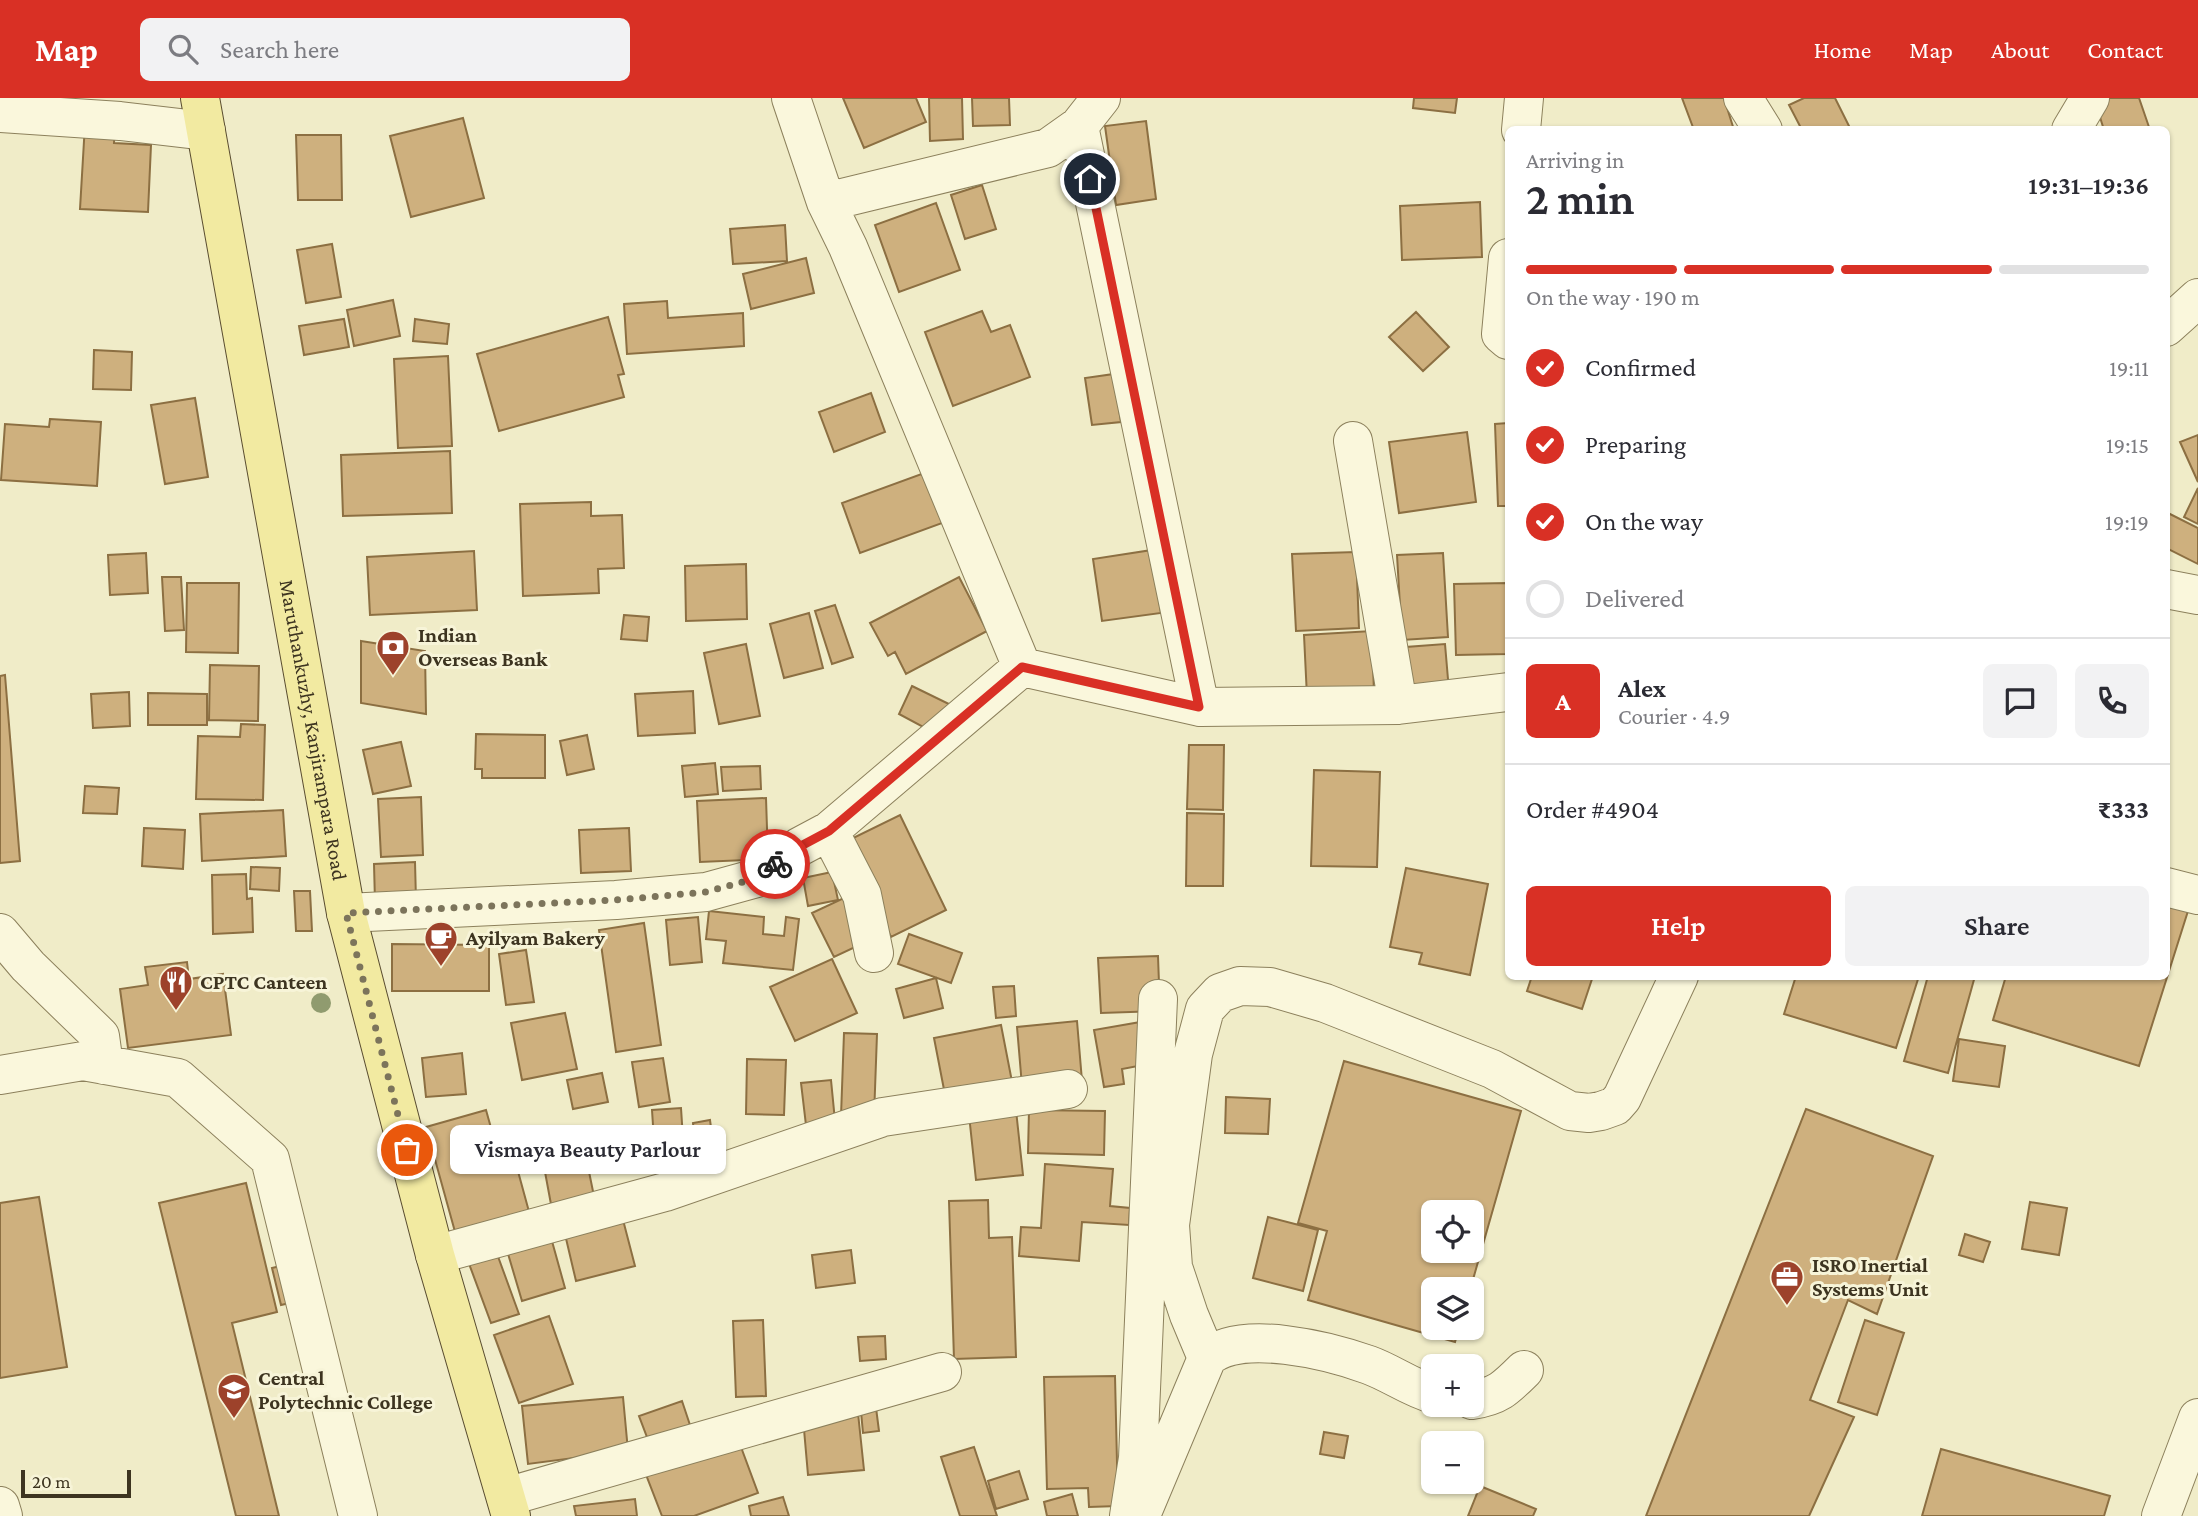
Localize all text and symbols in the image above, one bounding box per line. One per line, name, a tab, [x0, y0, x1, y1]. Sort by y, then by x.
search box	[140, 18, 630, 81]
icon: search	[164, 30, 202, 68]
text: Map	[35, 31, 98, 68]
text: Search here	[220, 35, 339, 64]
text: Home	[1814, 36, 1871, 63]
text: Map	[1909, 36, 1953, 63]
text: About	[1991, 36, 2049, 63]
text: Contact	[2087, 36, 2163, 63]
text: Arriving in	[1526, 147, 1624, 173]
pin	[1060, 149, 1120, 209]
icon: home	[1071, 160, 1109, 198]
text: 19:31–19:36	[2028, 171, 2149, 200]
text: 2 min	[1526, 173, 1634, 224]
text: On the way · 190 m	[1526, 284, 1700, 310]
icon: check	[1526, 349, 1564, 387]
text: Confirmed	[1585, 353, 1696, 382]
text: 19:11	[2109, 355, 2149, 381]
icon: check	[1526, 426, 1564, 464]
text: Preparing	[1585, 430, 1686, 459]
text: 19:15	[2106, 432, 2149, 458]
icon: check	[1526, 503, 1564, 541]
text: On the way	[1585, 507, 1703, 536]
text: 19:19	[2105, 509, 2149, 535]
street label: Maruthankuzhy, Kanjirampara Road	[274, 578, 352, 882]
text: Delivered	[1585, 584, 1684, 613]
place label: Indian Overseas Bank	[418, 623, 548, 671]
bank icon: Indian Overseas Bank	[374, 628, 412, 677]
button: chat	[1983, 664, 2057, 738]
button: phone	[2075, 664, 2149, 738]
text: Alex	[1618, 674, 1666, 703]
text: A	[1555, 687, 1571, 716]
text: Courier · 4.9	[1618, 703, 1730, 729]
text: Order #4904	[1526, 795, 1659, 824]
text: ₹333	[2098, 795, 2149, 824]
courier	[740, 829, 810, 899]
icon: bike	[756, 845, 794, 883]
button: Help	[1526, 886, 1831, 966]
button: Share	[1845, 886, 2149, 966]
cafe icon: Ayilyam Bakery	[422, 919, 460, 968]
place label: Ayilyam Bakery	[465, 926, 606, 950]
restaurant icon: CPTC Canteen	[157, 963, 195, 1012]
place label: CPTC Canteen	[200, 970, 327, 994]
pin	[377, 1120, 437, 1180]
callout: Vismaya Beauty Parlour	[449, 1126, 726, 1174]
icon: bag	[388, 1131, 426, 1169]
text: Vismaya Beauty Parlour	[475, 1136, 701, 1162]
map controls	[1421, 1200, 1484, 1494]
button: locate	[1421, 1200, 1484, 1263]
place label: ISRO Inertial Systems Unit	[1812, 1253, 1929, 1301]
office icon: ISRO Inertial Systems Unit	[1768, 1258, 1806, 1307]
button: layers	[1421, 1277, 1484, 1340]
button: +	[1421, 1354, 1484, 1417]
place label: Central Polytechnic College	[258, 1366, 433, 1414]
school or university icon: Central Polytechnic College	[215, 1371, 253, 1420]
button: −	[1421, 1431, 1484, 1494]
scale bar	[21, 1467, 131, 1499]
text: 20 m	[32, 1471, 71, 1492]

